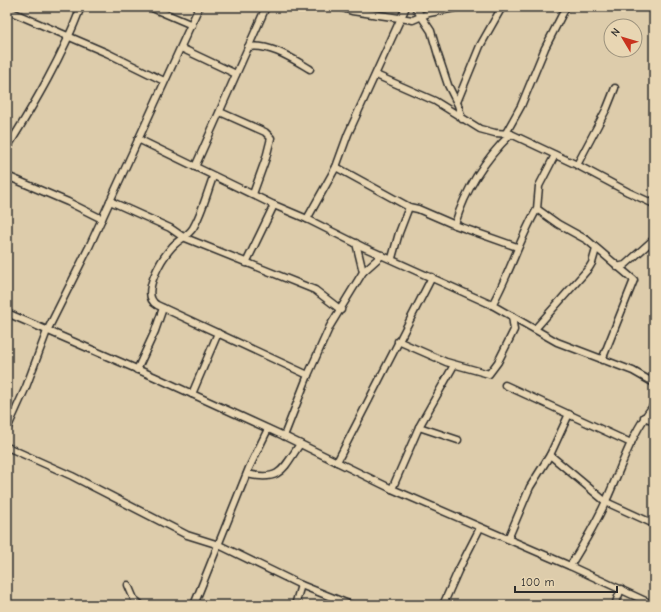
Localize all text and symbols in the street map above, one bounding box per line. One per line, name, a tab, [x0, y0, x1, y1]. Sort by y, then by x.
north arrow	[603, 18, 643, 58]
text: N	[608, 25, 623, 39]
scale bar	[515, 568, 617, 594]
text: 100 m	[521, 575, 554, 589]

